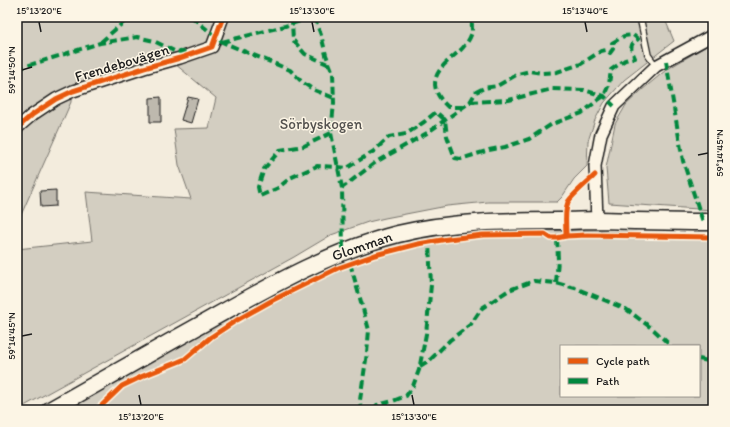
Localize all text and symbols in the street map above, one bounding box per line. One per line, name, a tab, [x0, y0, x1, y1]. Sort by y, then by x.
text: 15°13'20"E	[16, 4, 62, 17]
text: 15°13'30"E	[289, 4, 335, 17]
text: 15°13'40"E	[562, 4, 609, 17]
street label: Frendebovägen	[73, 40, 172, 86]
text: 59°14'50"N	[5, 46, 18, 94]
park label: Sörbyskogen	[280, 115, 363, 133]
text: 59°14'45"N	[713, 129, 726, 177]
street label: Glomman	[329, 227, 395, 265]
text: 59°14'45"N	[5, 312, 18, 360]
legend	[560, 345, 700, 397]
text: Cycle path	[596, 354, 650, 368]
text: Path	[596, 374, 619, 388]
text: 15°13'20"E	[118, 410, 164, 423]
text: 15°13'30"E	[391, 410, 437, 423]

